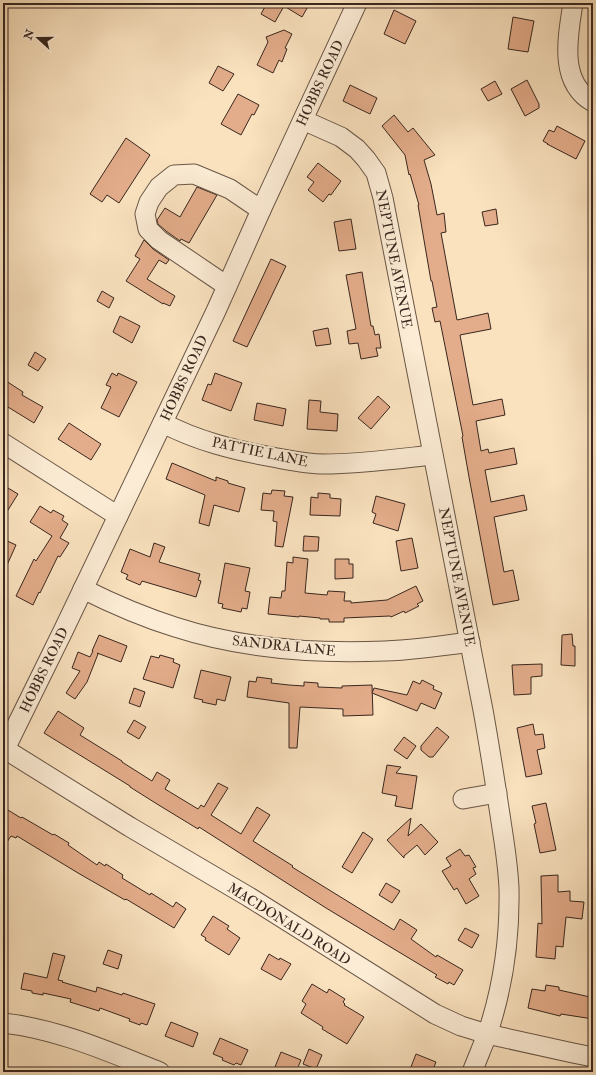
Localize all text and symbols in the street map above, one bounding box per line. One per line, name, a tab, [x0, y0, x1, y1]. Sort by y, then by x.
north arrow	[18, 18, 58, 58]
text: N	[21, 27, 37, 42]
street label: HOBBS ROAD	[293, 37, 347, 129]
street label: NEPTUNE AVENUE	[372, 188, 416, 330]
street label: HOBBS ROAD	[157, 332, 211, 424]
street label: PATTIE LANE	[210, 434, 310, 470]
street label: NEPTUNE AVENUE	[435, 506, 479, 648]
street label: HOBBS ROAD	[16, 625, 72, 715]
street label: SANDRA LANE	[231, 632, 337, 660]
street label: MACDONALD ROAD	[224, 879, 354, 969]

